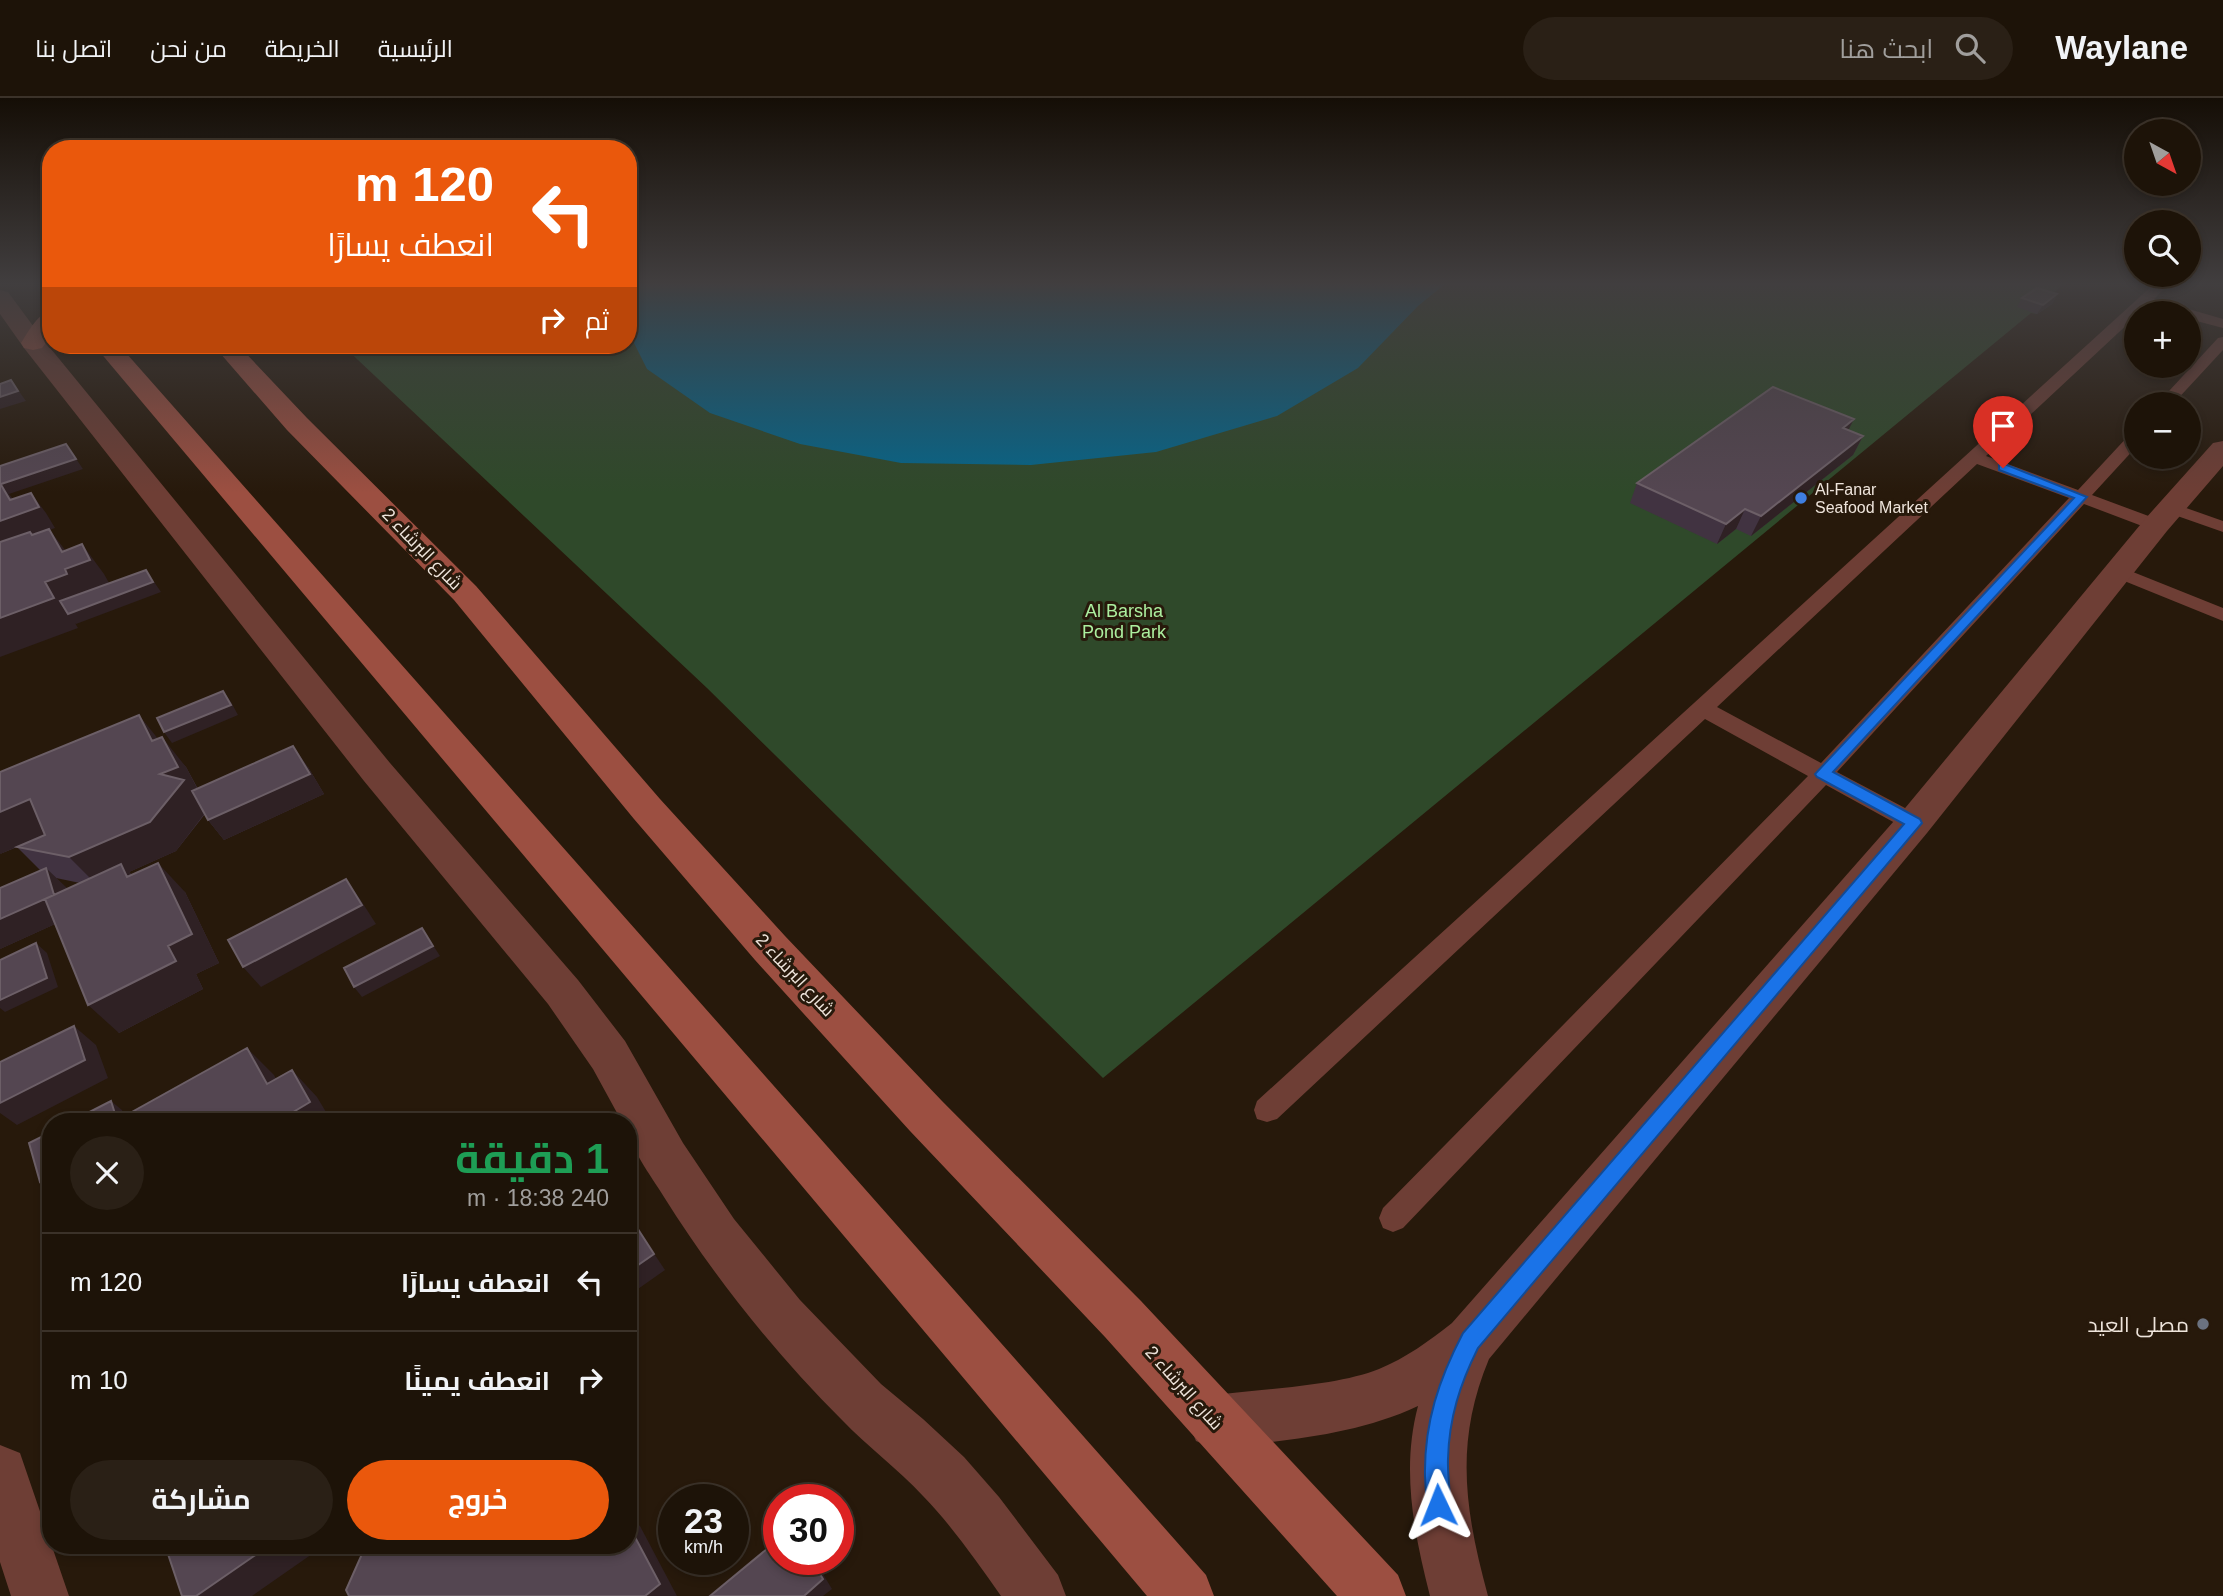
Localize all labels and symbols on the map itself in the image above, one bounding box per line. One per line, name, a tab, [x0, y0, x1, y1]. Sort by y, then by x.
north arrow	[2124, 119, 2202, 196]
pin	[1973, 396, 2033, 468]
place label: Al-Fanar Seafood Market	[1815, 481, 1929, 516]
marker: Al-Fanar Seafood Market	[1793, 490, 1809, 506]
street label: شارع البرشاء 2	[377, 504, 466, 595]
park label: Al Barsha Pond Park	[1082, 601, 1167, 642]
street label: شارع البرشاء 2	[750, 930, 838, 1022]
place label: مصلى العيد	[2087, 1313, 2189, 1338]
marker: مصلى العيد	[2195, 1316, 2211, 1332]
street label: شارع البرشاء 2	[1140, 1342, 1227, 1435]
position arrow	[1401, 1468, 1475, 1542]
speed limit sign: 30	[763, 1484, 854, 1575]

